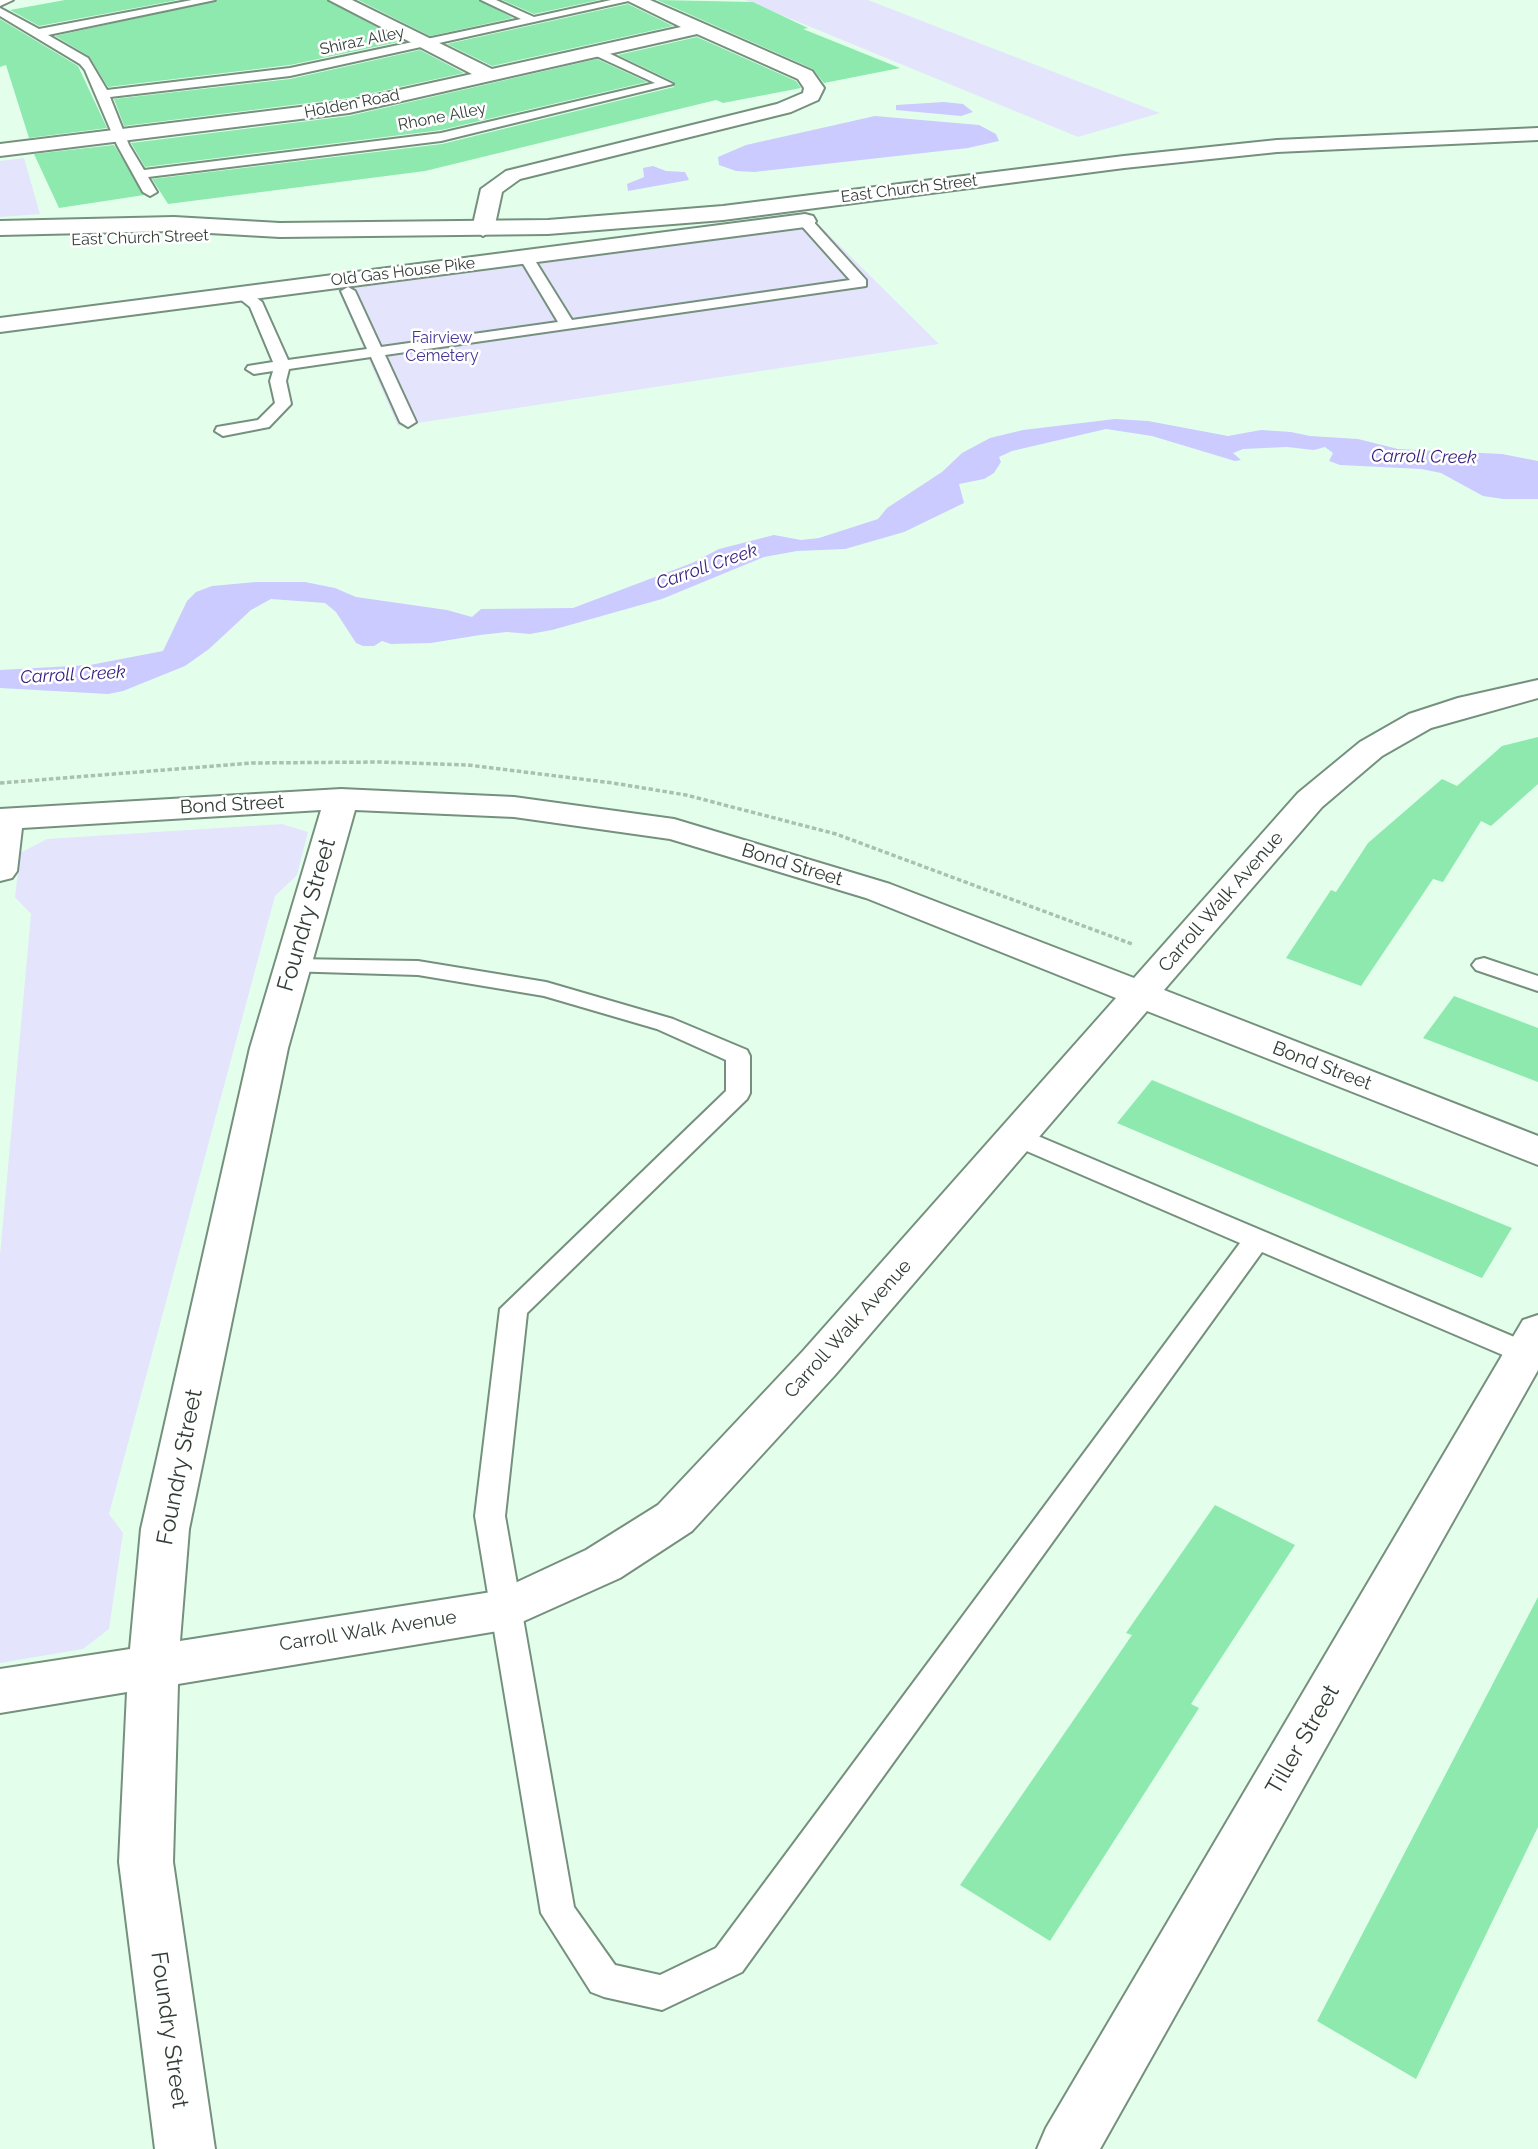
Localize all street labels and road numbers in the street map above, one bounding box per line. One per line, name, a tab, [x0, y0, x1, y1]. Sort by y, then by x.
street label: Shiraz Alley	[318, 23, 406, 59]
street label: Holden Road	[303, 85, 401, 123]
street label: Rhone Alley	[396, 99, 488, 135]
street label: East Church Street	[840, 171, 978, 207]
street label: East Church Street	[71, 226, 209, 250]
street label: Old Gas House Pike	[330, 254, 476, 290]
street label: Bond Street	[179, 791, 285, 819]
street label: Carroll Walk Avenue	[1154, 827, 1288, 977]
street label: Foundry Street	[272, 835, 342, 995]
street label: Bond Street	[739, 839, 845, 891]
street label: Bond Street	[1269, 1037, 1375, 1095]
street label: Carroll Walk Avenue	[780, 1255, 916, 1403]
street label: Foundry Street	[151, 1387, 209, 1547]
street label: Carroll Walk Avenue	[278, 1606, 458, 1656]
street label: Tiller Street	[1260, 1680, 1346, 1800]
street label: Foundry Street	[144, 1950, 194, 2110]

